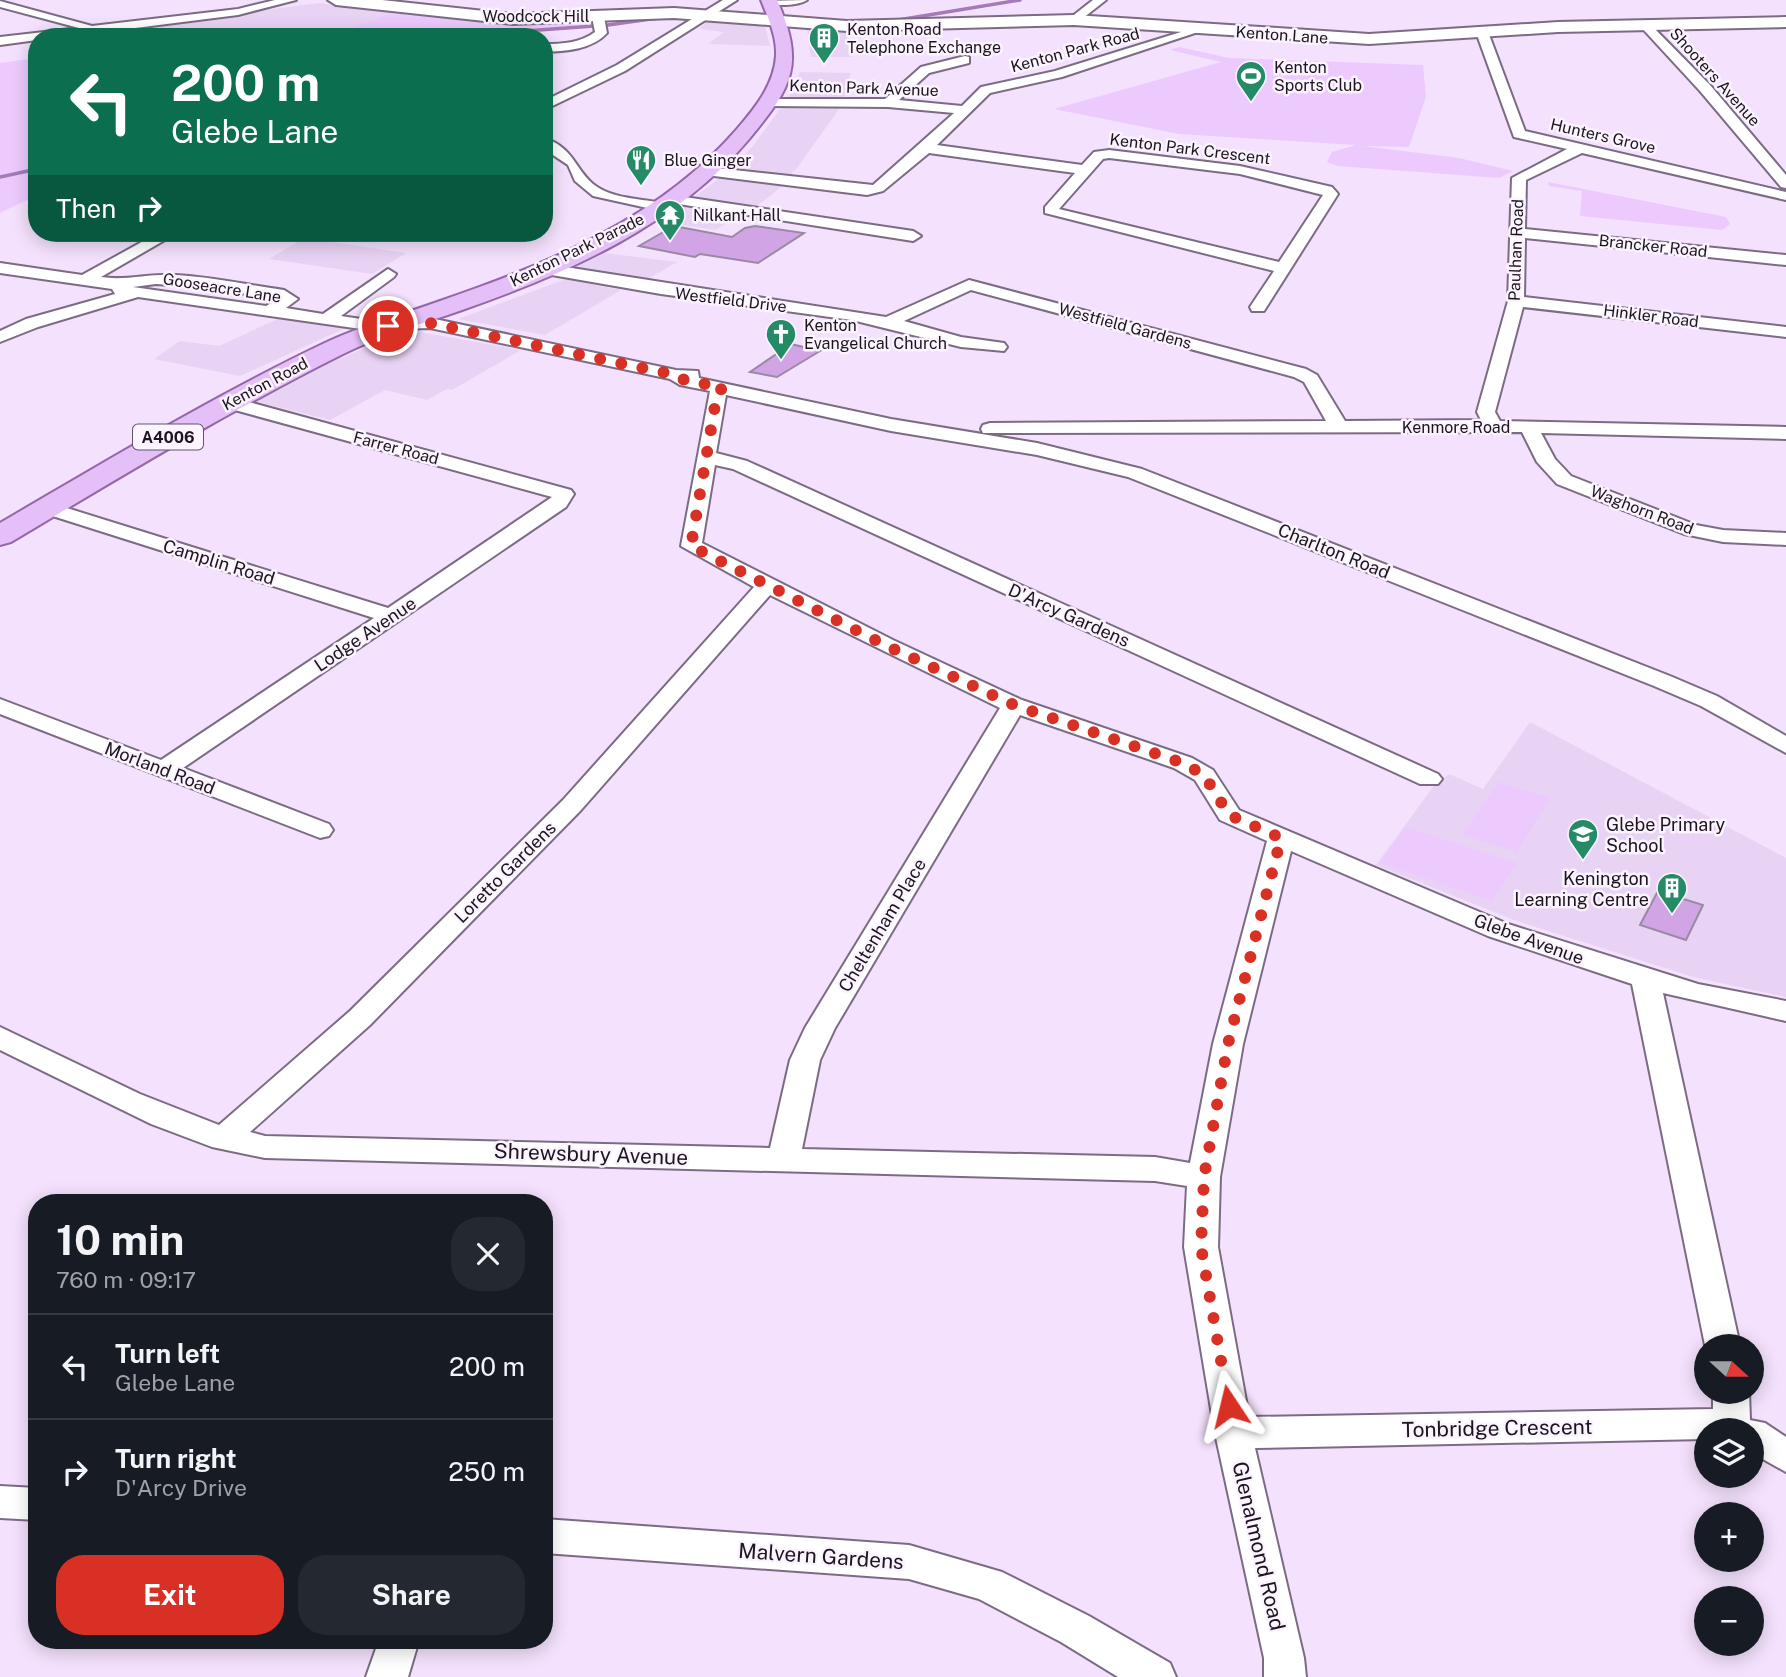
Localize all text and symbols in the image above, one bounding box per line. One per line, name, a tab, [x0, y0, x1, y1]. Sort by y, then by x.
street label: Woodcock Hill	[482, 7, 590, 26]
place label: Kenton Road Telephone Exchange	[847, 20, 1001, 57]
building icon: Kenton Road Telephone Exchange	[807, 21, 841, 65]
street label: Kenton Lane	[1235, 22, 1329, 48]
street label: Kenton Park Road	[1009, 24, 1141, 76]
street label: Shooters Avenue	[1666, 24, 1764, 130]
text: 200 m	[171, 54, 320, 112]
icon: left	[56, 56, 147, 147]
place label: Kenton Sports Club	[1274, 58, 1362, 95]
sports icon: Kenton Sports Club	[1234, 59, 1268, 103]
street label: Kenton Park Avenue	[789, 76, 939, 100]
text: Glebe Lane	[171, 113, 339, 150]
street label: Hunters Grove	[1549, 115, 1657, 157]
street label: Kenton Park Crescent	[1109, 130, 1271, 168]
restaurant icon: Blue Ginger	[624, 143, 658, 187]
place label: Blue Ginger	[664, 151, 752, 170]
icon: right	[130, 189, 168, 227]
text: Then	[56, 193, 116, 224]
temple icon: Nilkant Hall	[653, 198, 687, 242]
street label: Paulhan Road	[1505, 199, 1527, 301]
place label: Nilkant Hall	[693, 206, 781, 225]
street label: Kenton Park Parade	[507, 209, 647, 291]
street label: Brancker Road	[1598, 231, 1708, 261]
street label: Gooseacre Lane	[162, 269, 282, 307]
street label: Westfield Drive	[674, 284, 788, 316]
pin	[358, 296, 418, 356]
street label: Westfield Gardens	[1057, 299, 1193, 353]
street label: Hinkler Road	[1602, 301, 1700, 331]
icon: arrive	[369, 307, 407, 345]
place label: Kenton Evangelical Church	[804, 316, 947, 353]
church icon: Kenton Evangelical Church	[764, 317, 798, 361]
street label: Kenton Road	[219, 353, 311, 415]
street label: Kenmore Road	[1402, 418, 1510, 437]
road number: A4006	[133, 424, 203, 450]
street label: Farrer Road	[351, 427, 441, 469]
street label: Waghorn Road	[1588, 482, 1696, 538]
street label: Charlton Road	[1275, 519, 1393, 583]
street label: Camplin Road	[161, 535, 277, 589]
street label: D'Arcy Gardens	[1005, 579, 1133, 651]
street label: Lodge Avenue	[310, 592, 420, 676]
street label: Morland Road	[102, 737, 218, 799]
place label: Glebe Primary School	[1606, 814, 1725, 856]
street label: Loretto Gardens	[450, 817, 560, 927]
school or university icon: Glebe Primary School	[1566, 817, 1600, 861]
street label: Cheltenham Place	[834, 854, 930, 996]
place label: Kenington Learning Centre	[1514, 868, 1649, 910]
building icon: Kenington Learning Centre	[1655, 871, 1689, 915]
street label: Glebe Avenue	[1471, 909, 1587, 969]
street label: Shrewsbury Avenue	[493, 1138, 689, 1170]
text: 10 min	[56, 1215, 184, 1264]
button: close	[451, 1217, 525, 1291]
text: 760 m · 09:17	[56, 1266, 196, 1293]
north arrow	[1694, 1334, 1764, 1404]
map controls	[1694, 1334, 1764, 1656]
text: Turn left	[115, 1338, 220, 1369]
icon: left	[56, 1348, 94, 1386]
text: 200 m	[449, 1351, 525, 1382]
text: Glebe Lane	[115, 1369, 235, 1396]
position arrow	[1192, 1369, 1266, 1443]
street label: Tonbridge Crescent	[1401, 1414, 1593, 1442]
button: layers	[1694, 1418, 1764, 1488]
text: Turn right	[115, 1443, 237, 1474]
icon: right	[56, 1453, 94, 1491]
text: 250 m	[448, 1456, 525, 1487]
street label: Glenalmond Road	[1227, 1459, 1291, 1633]
text: D'Arcy Drive	[115, 1474, 247, 1501]
button: +	[1694, 1502, 1764, 1572]
street label: Malvern Gardens	[737, 1538, 905, 1574]
button: Exit	[56, 1555, 284, 1635]
button: Share	[298, 1555, 525, 1635]
button: −	[1694, 1586, 1764, 1656]

